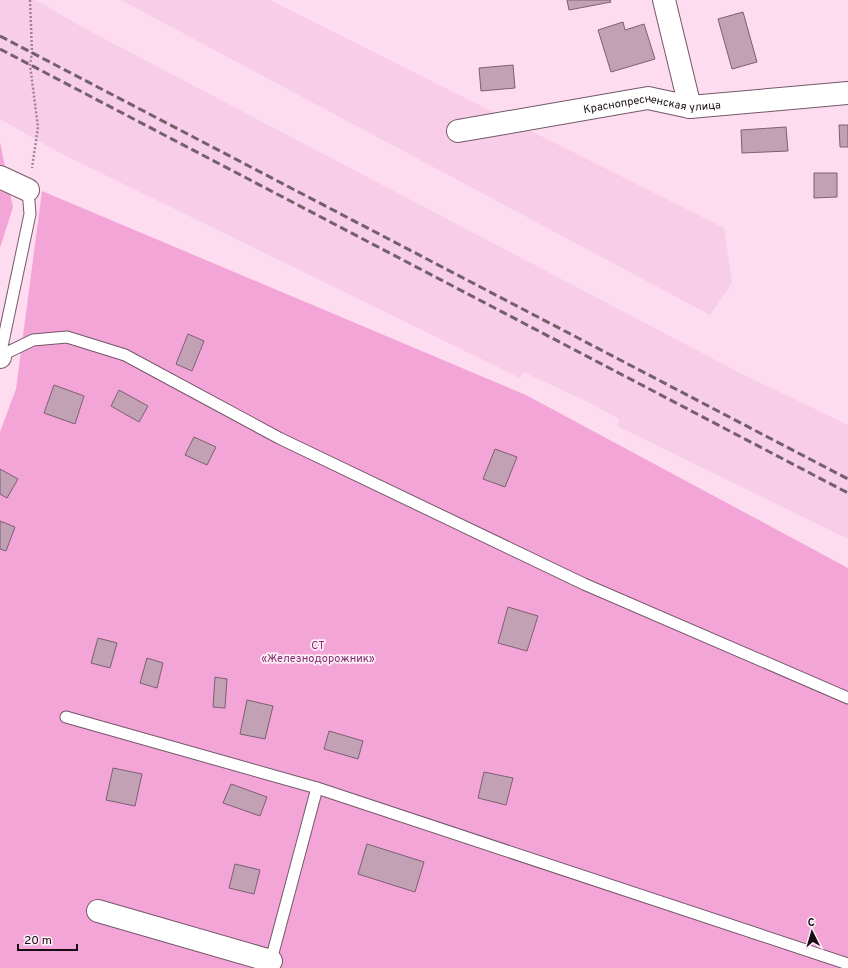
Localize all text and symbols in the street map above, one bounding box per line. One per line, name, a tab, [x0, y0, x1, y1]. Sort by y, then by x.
street label: Краснопресненская улица	[582, 92, 722, 117]
park label: СТ «Железнодорожник»	[261, 639, 375, 666]
north arrow	[792, 912, 832, 952]
text: С	[807, 916, 815, 930]
scale bar	[18, 926, 77, 952]
text: 20 m	[24, 933, 52, 949]

